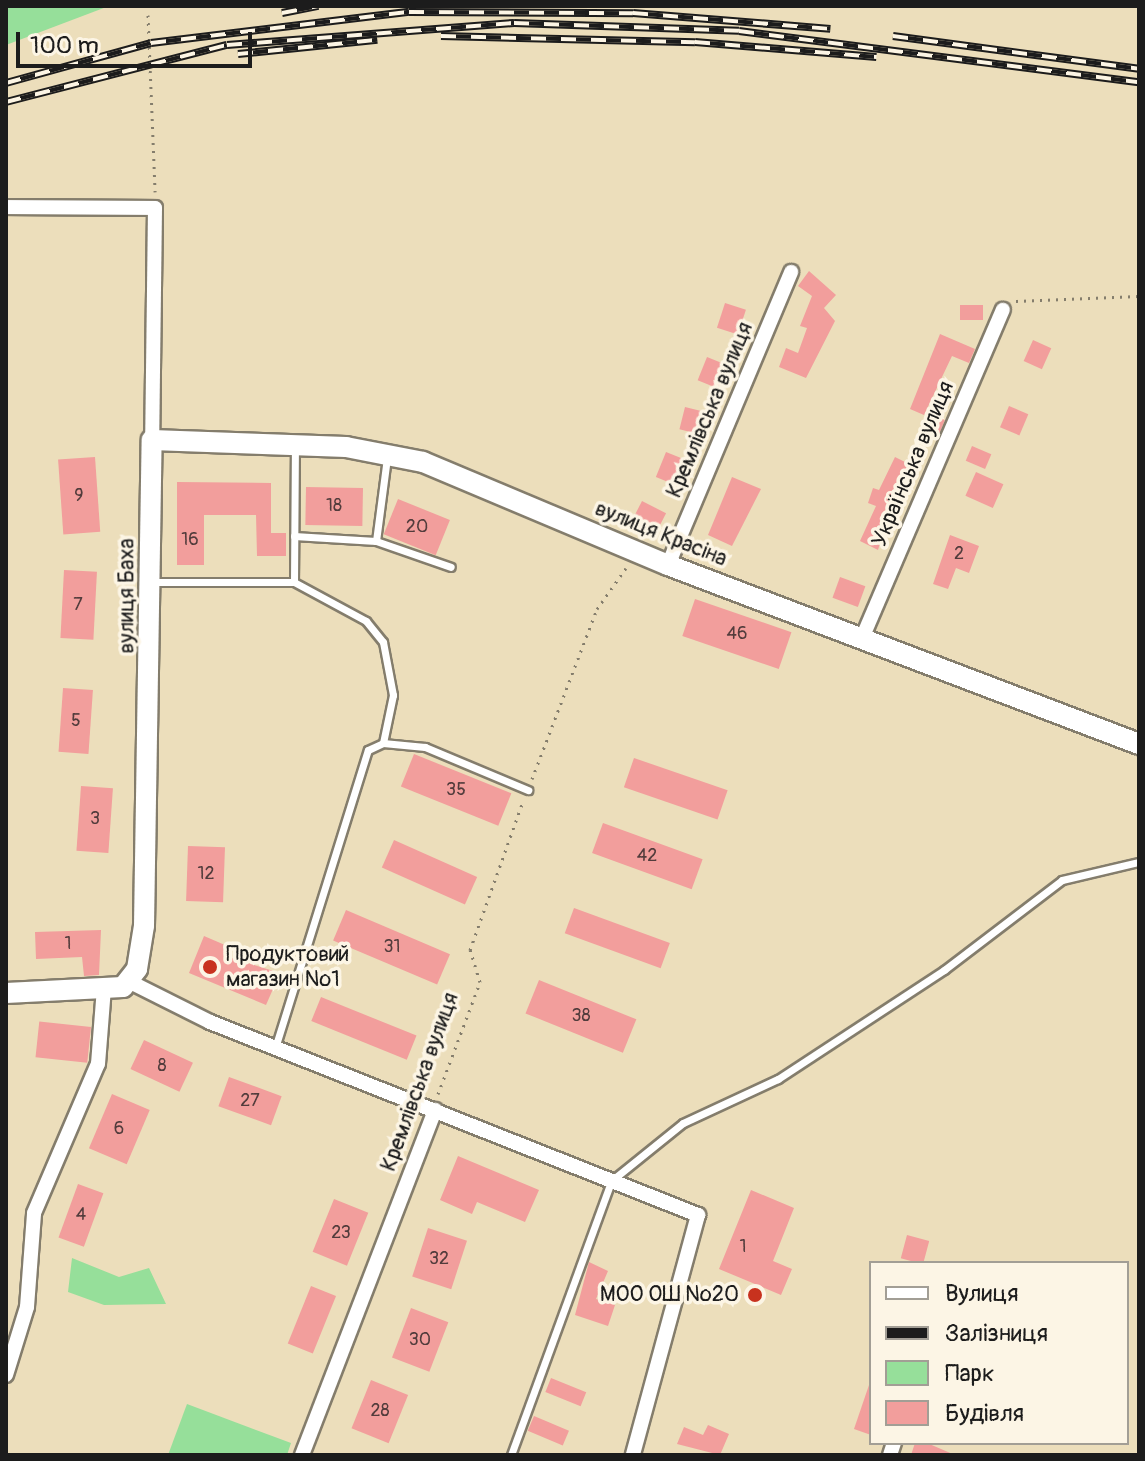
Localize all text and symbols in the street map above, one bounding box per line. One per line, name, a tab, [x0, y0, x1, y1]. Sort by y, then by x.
scale bar	[20, 16, 256, 66]
text: 100 m	[30, 31, 99, 60]
street label: Кремлівська вулиця	[661, 318, 759, 502]
street label: Українська вулиця	[866, 377, 960, 551]
house number: 9	[74, 485, 84, 507]
house number: 18	[326, 495, 342, 517]
street label: вулиця Красіна	[591, 496, 731, 572]
house number: 20	[406, 516, 428, 538]
house number: 16	[181, 529, 199, 551]
street label: вулиця Баха	[114, 538, 140, 654]
house number: 2	[954, 543, 964, 565]
house number: 7	[73, 594, 83, 616]
house number: 46	[727, 623, 747, 645]
house number: 5	[71, 710, 81, 732]
house number: 35	[446, 779, 466, 801]
house number: 3	[90, 808, 100, 830]
house number: 42	[637, 845, 657, 867]
house number: 12	[197, 863, 215, 885]
house number: 1	[64, 933, 72, 955]
house number: 31	[383, 936, 401, 958]
place label: Продуктовий магазин №1	[226, 941, 349, 992]
marker: Продуктовий магазин №1	[201, 958, 219, 976]
street label: Кремлівська вулиця	[375, 989, 465, 1175]
house number: 38	[571, 1005, 591, 1027]
house number: 8	[157, 1055, 167, 1077]
house number: 27	[240, 1090, 260, 1112]
house number: 6	[114, 1118, 124, 1140]
house number: 4	[76, 1204, 86, 1226]
house number: 23	[331, 1222, 351, 1244]
house number: 1	[739, 1236, 747, 1258]
house number: 32	[429, 1248, 449, 1270]
legend	[869, 1261, 1129, 1445]
text: Вулиця	[945, 1279, 1018, 1308]
place label: МОО ОШ №20	[600, 1282, 739, 1308]
marker: МОО ОШ №20	[746, 1286, 764, 1304]
text: Залізниця	[945, 1319, 1048, 1348]
house number: 30	[409, 1329, 431, 1351]
text: Парк	[945, 1359, 994, 1388]
text: Будівля	[945, 1399, 1024, 1428]
house number: 28	[370, 1400, 390, 1422]

